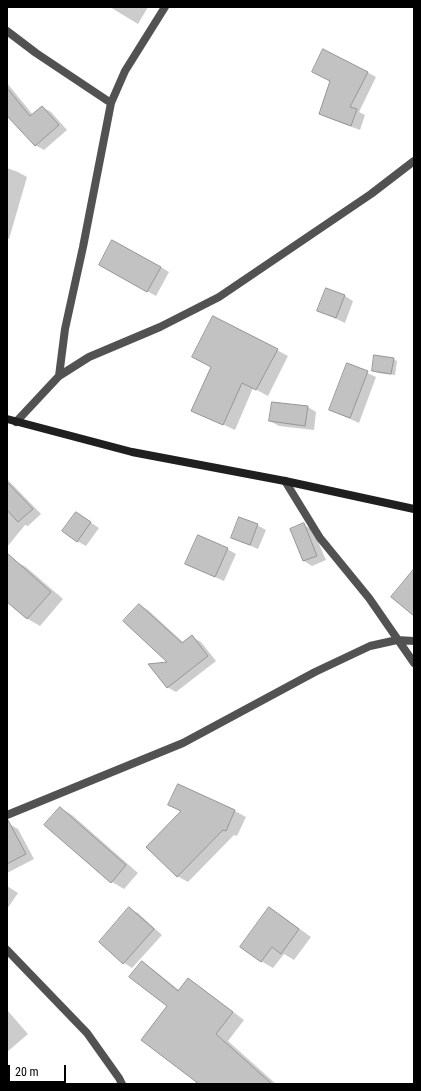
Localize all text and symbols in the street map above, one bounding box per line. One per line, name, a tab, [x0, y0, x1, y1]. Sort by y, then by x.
scale bar	[10, 1057, 68, 1083]
text: 20 m	[15, 1065, 39, 1079]

